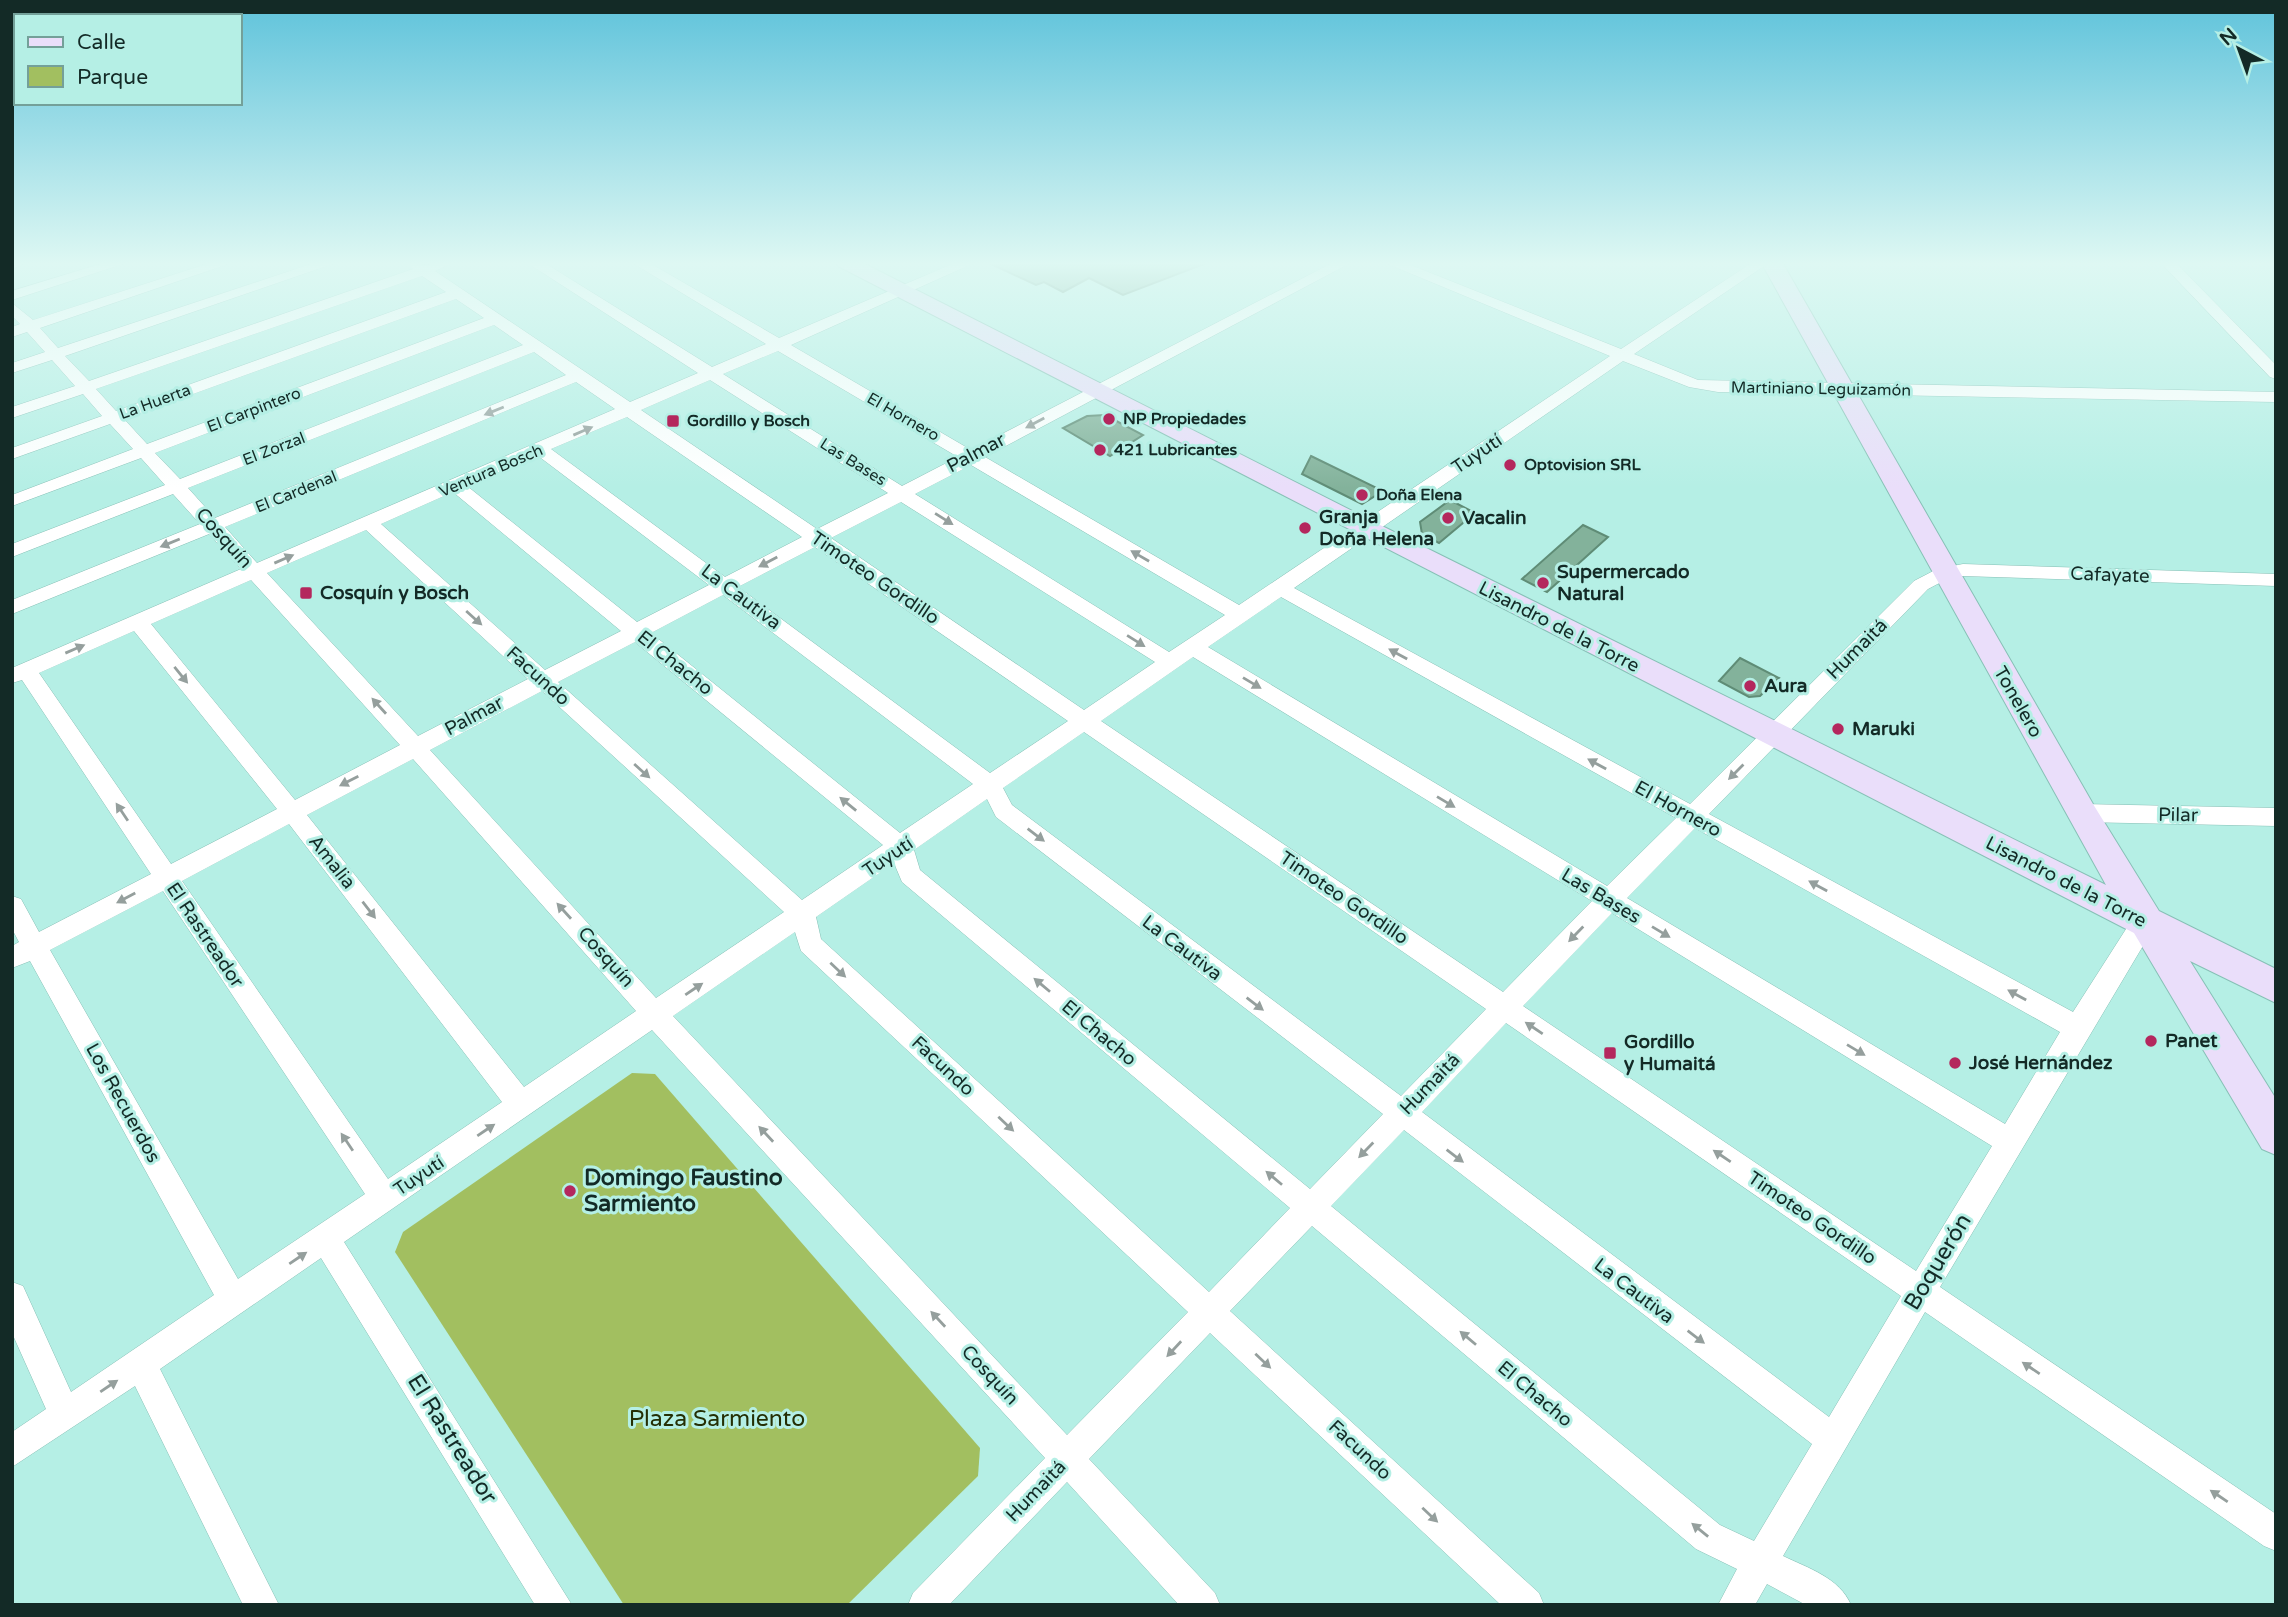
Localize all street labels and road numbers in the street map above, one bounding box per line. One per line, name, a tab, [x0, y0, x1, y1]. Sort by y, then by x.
street label: Martiniano Leguizamón	[1731, 377, 1911, 401]
street label: La Huerta	[117, 380, 193, 424]
street label: El Carpintero	[204, 383, 304, 437]
street label: El Hornero	[863, 388, 943, 446]
street label: El Zorzal	[240, 428, 308, 470]
street label: Palmar	[943, 428, 1010, 478]
street label: Tuyutí	[1448, 429, 1506, 479]
street label: Las Bases	[816, 434, 890, 490]
street label: Ventura Bosch	[436, 440, 546, 502]
street label: El Cardenal	[252, 467, 340, 517]
street label: Cosquín	[191, 503, 257, 573]
street label: Timoteo Gordillo	[807, 527, 943, 629]
street label: La Cautiva	[697, 560, 785, 634]
street label: Cafayate	[2070, 563, 2150, 587]
street label: Lisandro de la Torre	[1475, 577, 1643, 677]
street label: Humaitá	[1822, 614, 1892, 684]
street label: El Chacho	[633, 626, 717, 700]
street label: Facundo	[502, 642, 574, 710]
street label: Tonelero	[1989, 663, 2047, 741]
street label: Palmar	[441, 691, 508, 741]
street label: El Hornero	[1631, 776, 1725, 842]
street label: Pilar	[2158, 804, 2199, 826]
street label: Amalia	[304, 831, 360, 893]
street label: Tuyutí	[859, 832, 917, 882]
street label: Lisandro de la Torre	[1982, 832, 2150, 932]
street label: Timoteo Gordillo	[1276, 847, 1412, 949]
street label: Las Bases	[1557, 864, 1645, 928]
street label: El Rastreador	[162, 878, 249, 992]
street label: La Cautiva	[1138, 911, 1226, 985]
street label: Cosquín	[573, 922, 639, 992]
street label: El Chacho	[1057, 995, 1141, 1071]
street label: Facundo	[907, 1031, 979, 1101]
street label: Los Recuerdos	[81, 1040, 165, 1166]
street label: Humaitá	[1396, 1049, 1464, 1119]
street label: Tuyutí	[390, 1151, 448, 1201]
street label: Timoteo Gordillo	[1744, 1167, 1880, 1269]
street label: Boquerón	[1898, 1209, 1978, 1315]
street label: La Cautiva	[1590, 1254, 1678, 1328]
street label: Cosquín	[957, 1341, 1023, 1409]
street label: El Chacho	[1493, 1356, 1577, 1432]
street label: El Rastreador	[401, 1369, 503, 1509]
street label: Facundo	[1324, 1415, 1396, 1485]
street label: Humaitá	[1002, 1456, 1070, 1526]

